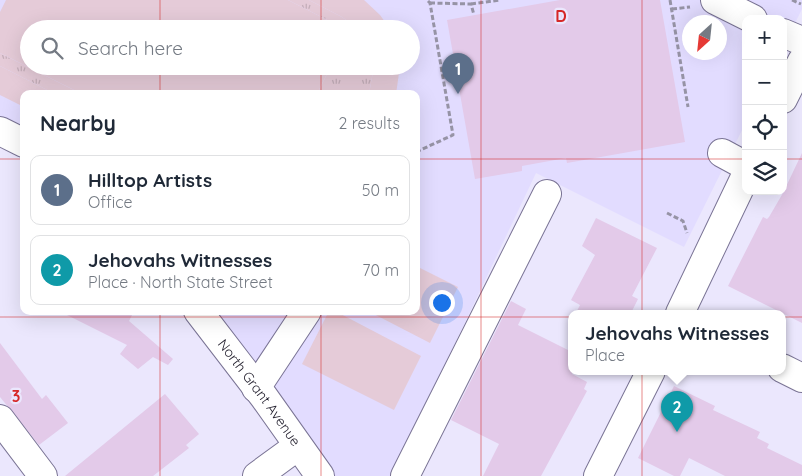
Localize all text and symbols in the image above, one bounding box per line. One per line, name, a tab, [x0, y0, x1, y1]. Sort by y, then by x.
text: D	[555, 6, 567, 26]
north arrow	[682, 15, 727, 60]
map controls	[742, 15, 787, 195]
button: +	[742, 15, 787, 60]
search box	[20, 20, 420, 75]
icon: search	[38, 34, 66, 62]
text: Search here	[78, 36, 183, 60]
pin: 1	[442, 53, 474, 94]
button: −	[742, 60, 787, 105]
button: locate	[742, 105, 787, 150]
text: Nearby	[40, 110, 116, 136]
text: 2 results	[338, 113, 400, 133]
button: layers	[742, 150, 787, 195]
text: Hilltop Artists	[88, 168, 212, 192]
text: 1	[54, 180, 60, 200]
text: 50 m	[362, 180, 399, 200]
text: Office	[88, 192, 133, 212]
text: Jehovahs Witnesses	[88, 248, 272, 272]
text: 2	[52, 260, 62, 280]
text: 70 m	[362, 260, 399, 280]
text: Place · North State Street	[88, 272, 273, 292]
your location	[429, 290, 455, 316]
popup	[568, 310, 786, 375]
text: Jehovahs Witnesses	[585, 321, 769, 345]
street label: North Grant Avenue	[214, 335, 305, 450]
text: Place	[585, 345, 625, 365]
text: 3	[12, 386, 20, 406]
pin: 2	[661, 391, 693, 432]

